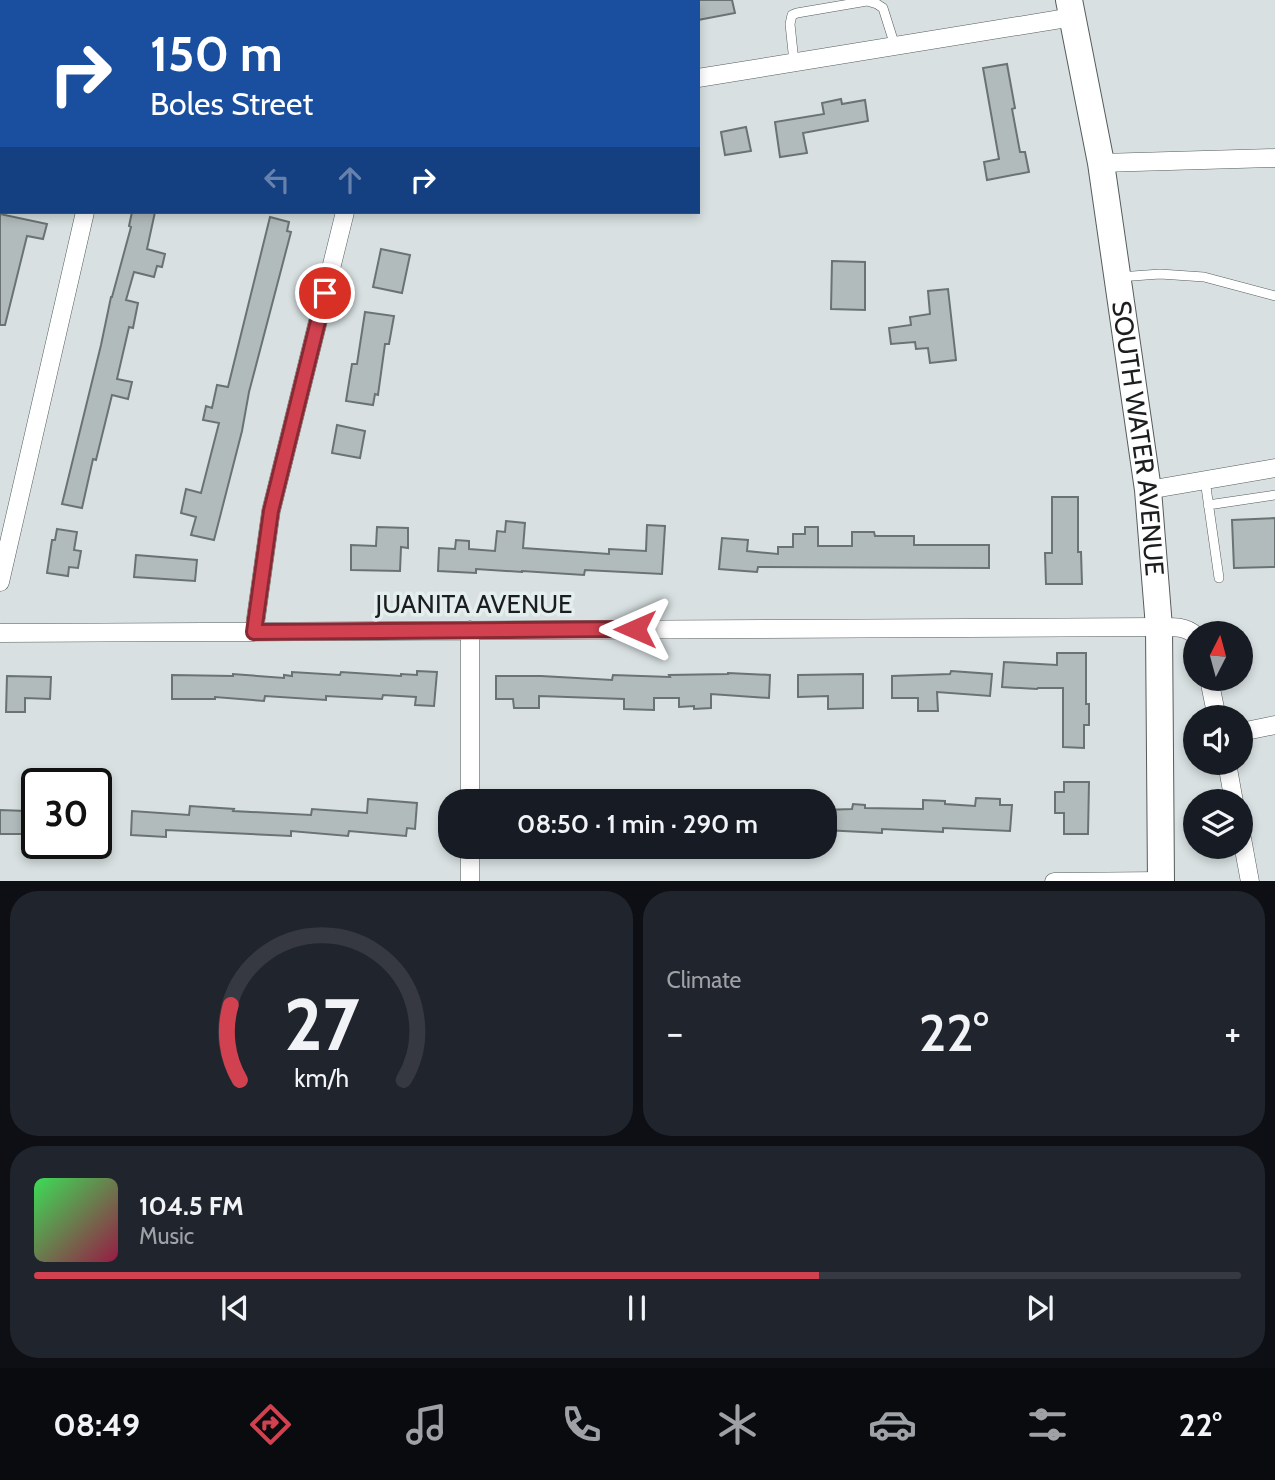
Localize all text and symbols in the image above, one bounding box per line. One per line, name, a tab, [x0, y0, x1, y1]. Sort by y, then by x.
text: 150 m	[150, 24, 283, 83]
icon: right	[35, 28, 126, 119]
text: Boles Street	[150, 84, 313, 123]
icon: left	[258, 161, 296, 199]
icon: ahead	[331, 161, 369, 199]
icon: right	[404, 161, 442, 199]
pin	[295, 263, 355, 323]
icon: arrive	[306, 274, 344, 312]
street label: SOUTH WATER AVENUE	[1105, 299, 1171, 577]
street label: JUANITA AVENUE	[375, 588, 572, 620]
position arrow	[598, 592, 672, 666]
north arrow	[1183, 621, 1253, 691]
map controls	[1183, 621, 1253, 859]
button: sound	[1183, 705, 1253, 775]
speed limit sign: 30	[21, 768, 112, 859]
button: layers	[1183, 789, 1253, 859]
text: 08:50 · 1 min · 290 m	[517, 808, 758, 840]
text: Climate	[667, 966, 741, 994]
text: 27	[283, 980, 359, 1068]
text: 22°	[919, 1001, 989, 1064]
text: −	[667, 1009, 683, 1056]
text: +	[1224, 1009, 1241, 1056]
text: km/h	[294, 1062, 349, 1092]
text: 104.5 FM	[139, 1190, 244, 1222]
text: Music	[139, 1222, 194, 1250]
icon: previous	[216, 1289, 254, 1327]
icon: pause	[618, 1289, 656, 1327]
icon: next	[1021, 1289, 1059, 1327]
icon: directions	[246, 1400, 295, 1449]
icon: music	[402, 1400, 451, 1449]
icon: phone	[557, 1400, 606, 1449]
icon: climate	[713, 1400, 762, 1449]
icon: car	[868, 1400, 917, 1449]
icon: filters	[1023, 1400, 1072, 1449]
text: 08:49	[53, 1405, 140, 1444]
text: 22°	[1179, 1405, 1222, 1444]

